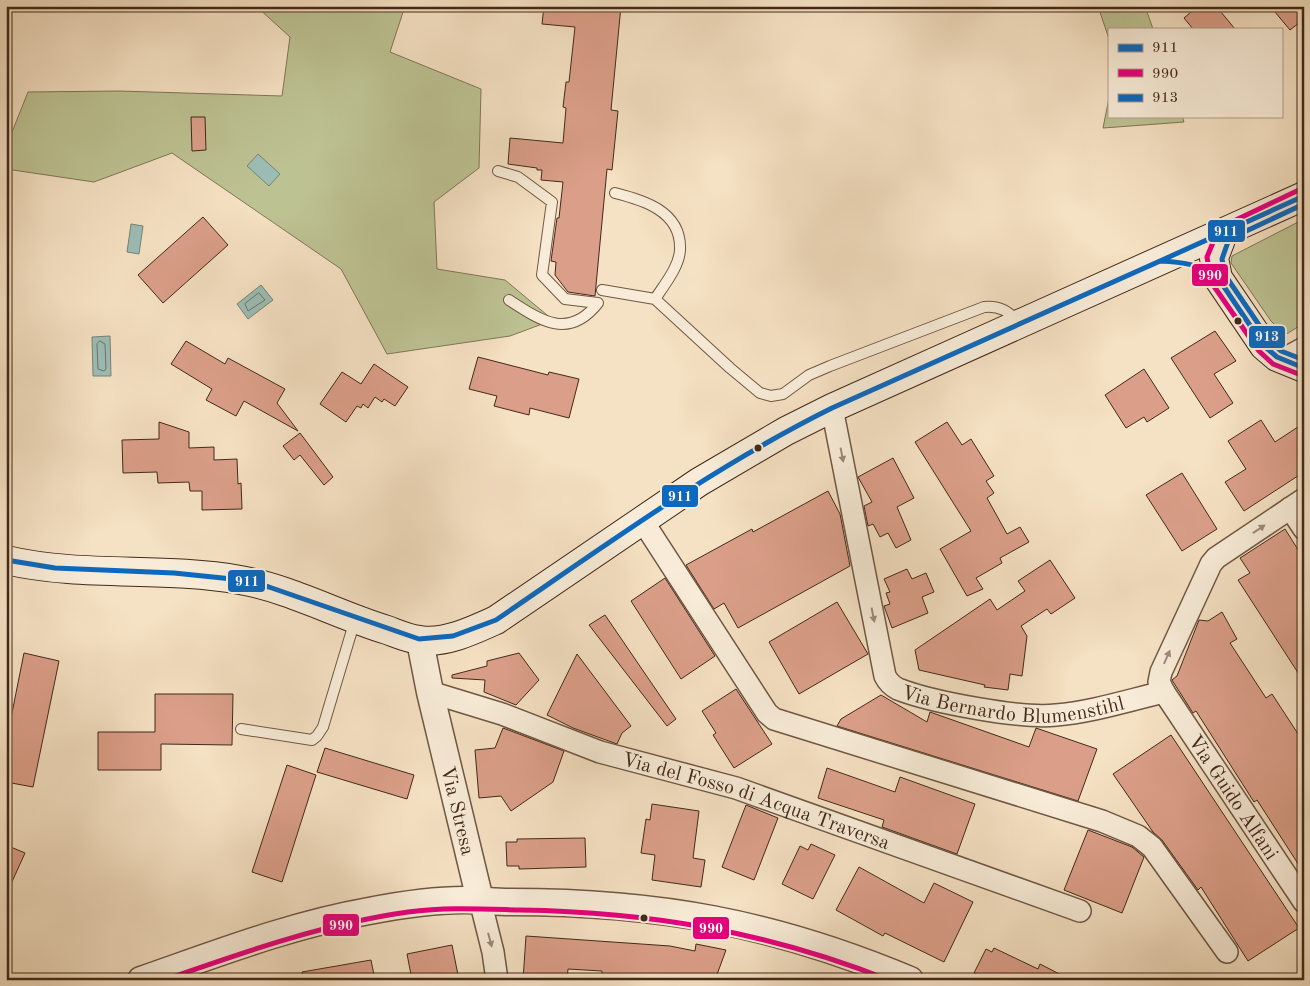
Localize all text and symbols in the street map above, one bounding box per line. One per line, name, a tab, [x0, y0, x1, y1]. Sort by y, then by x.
legend	[1108, 28, 1282, 118]
text: 911	[1152, 41, 1178, 56]
text: 990	[1152, 67, 1178, 82]
text: 913	[1152, 91, 1178, 106]
line badge: 911	[1207, 219, 1246, 243]
text: 911	[1214, 225, 1238, 239]
line badge: 990	[1191, 263, 1229, 287]
text: 990	[1198, 269, 1222, 283]
unlabelled marker	[1233, 316, 1243, 326]
line badge: 913	[1248, 325, 1286, 349]
text: 913	[1255, 330, 1279, 344]
unlabelled marker	[753, 443, 763, 453]
one-way arrow	[838, 448, 846, 463]
line badge: 911	[661, 484, 699, 508]
text: 911	[668, 490, 692, 504]
one-way arrow	[1252, 524, 1266, 534]
line badge: 911	[227, 569, 266, 593]
text: 911	[235, 575, 259, 589]
one-way arrow	[869, 607, 877, 623]
one-way arrow	[1164, 650, 1172, 664]
street label: Via Bernardo Blumenstihl	[899, 683, 1126, 728]
street label: Via Guido Alfani	[1184, 732, 1281, 864]
street label: Via del Fosso di Acqua Traversa	[620, 750, 892, 854]
street label: Via Stresa	[436, 765, 477, 858]
line badge: 990	[322, 913, 360, 937]
unlabelled marker	[639, 913, 649, 923]
line badge: 990	[692, 916, 730, 940]
text: 990	[329, 919, 353, 933]
text: 990	[699, 922, 723, 936]
one-way arrow	[486, 932, 494, 947]

